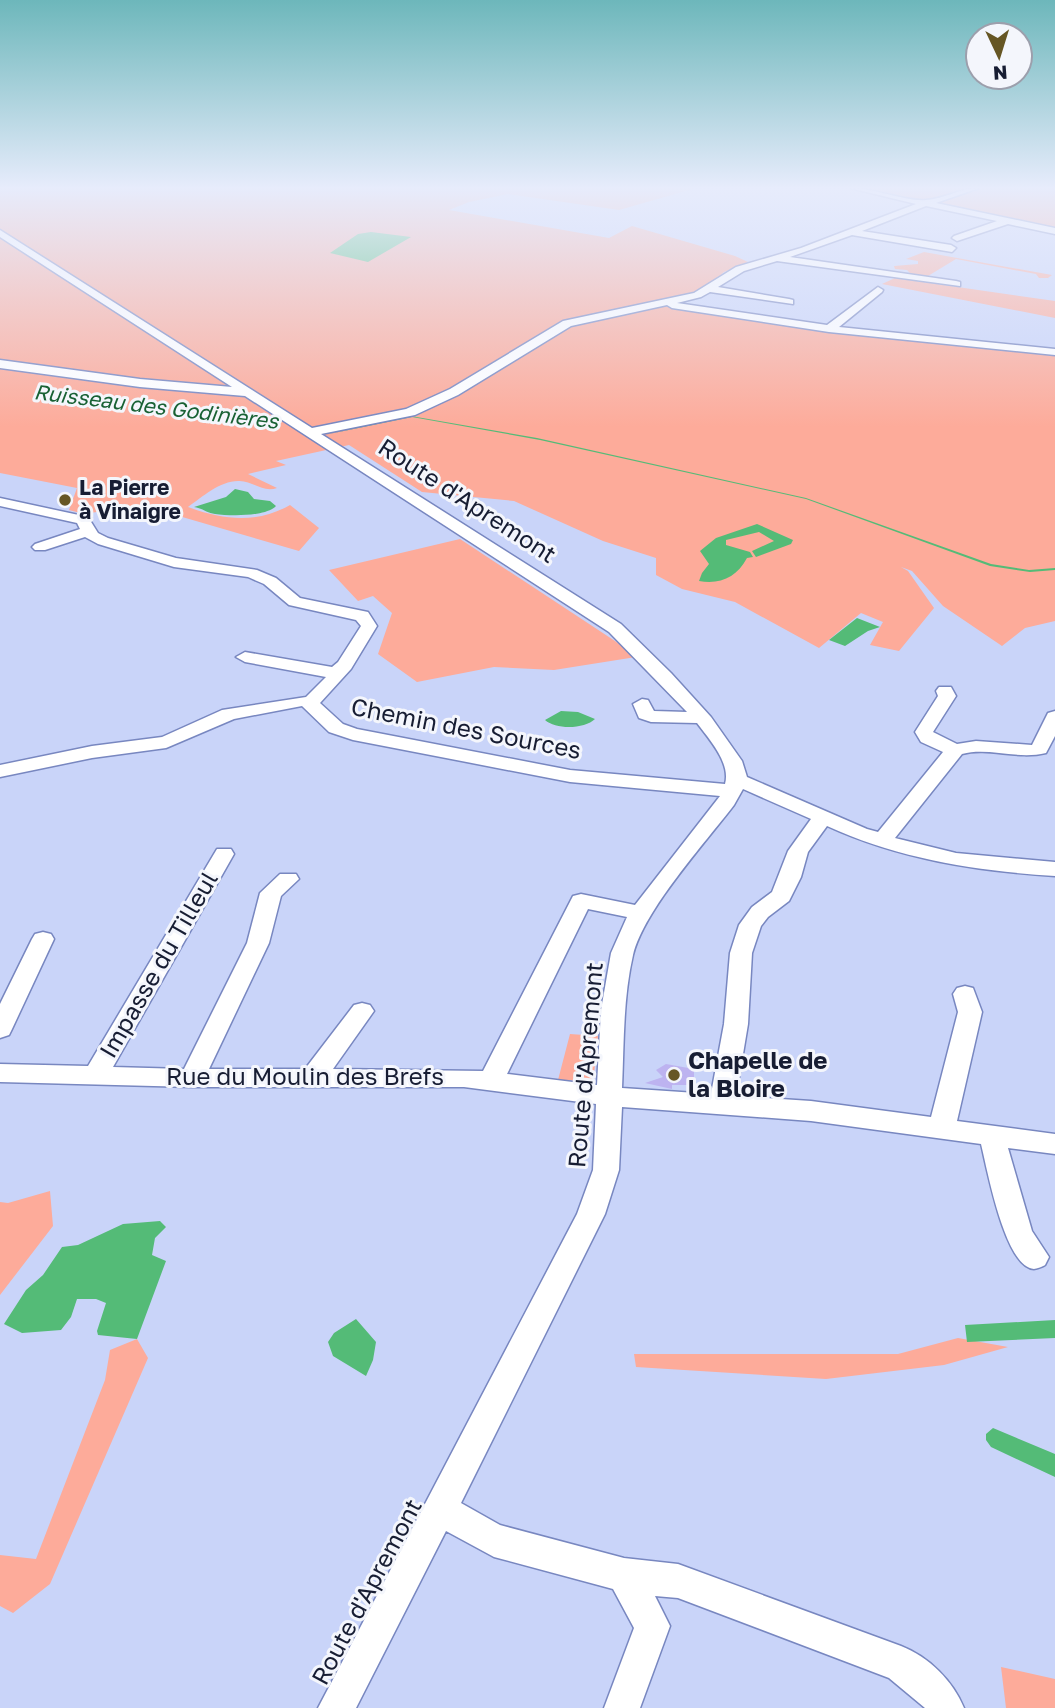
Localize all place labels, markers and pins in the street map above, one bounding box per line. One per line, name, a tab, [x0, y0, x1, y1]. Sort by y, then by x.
place label: La Pierre à Vinaigre	[79, 474, 181, 524]
marker: La Pierre à Vinaigre	[57, 492, 73, 508]
place label: Chapelle de la Bloire	[688, 1045, 827, 1102]
marker: Chapelle de la Bloire	[666, 1067, 682, 1083]

